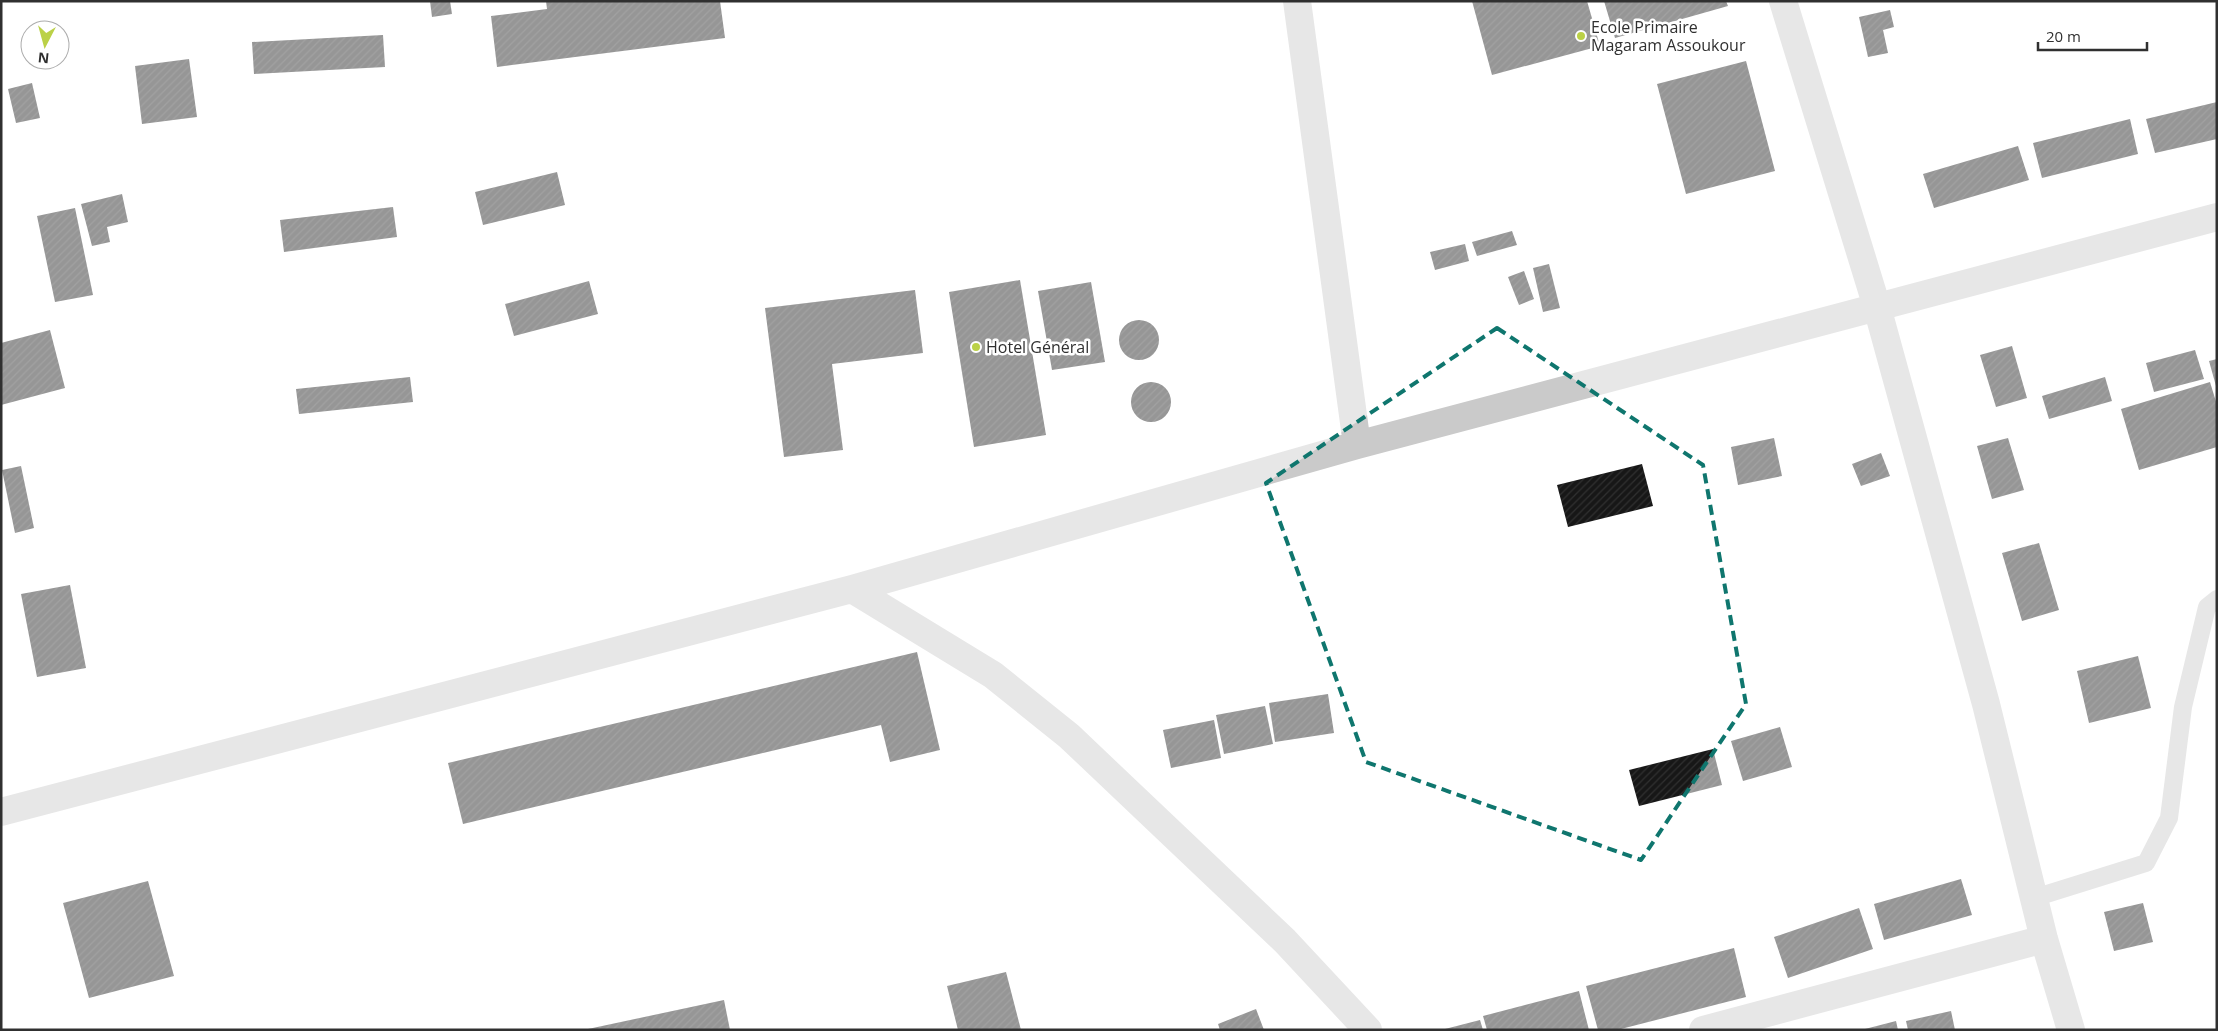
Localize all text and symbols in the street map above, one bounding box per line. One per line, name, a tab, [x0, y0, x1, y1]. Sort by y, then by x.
place label: Ecole Primaire Magaram Assoukour	[1591, 16, 1746, 56]
north arrow	[20, 20, 70, 70]
scale bar	[2038, 20, 2147, 52]
text: 20 m	[2046, 26, 2081, 46]
marker: Ecole Primaire Magaram Assoukour	[1575, 30, 1587, 42]
text: N	[37, 48, 50, 68]
place label: Hotel Général	[986, 336, 1089, 358]
marker: Hotel Général	[970, 341, 982, 353]

